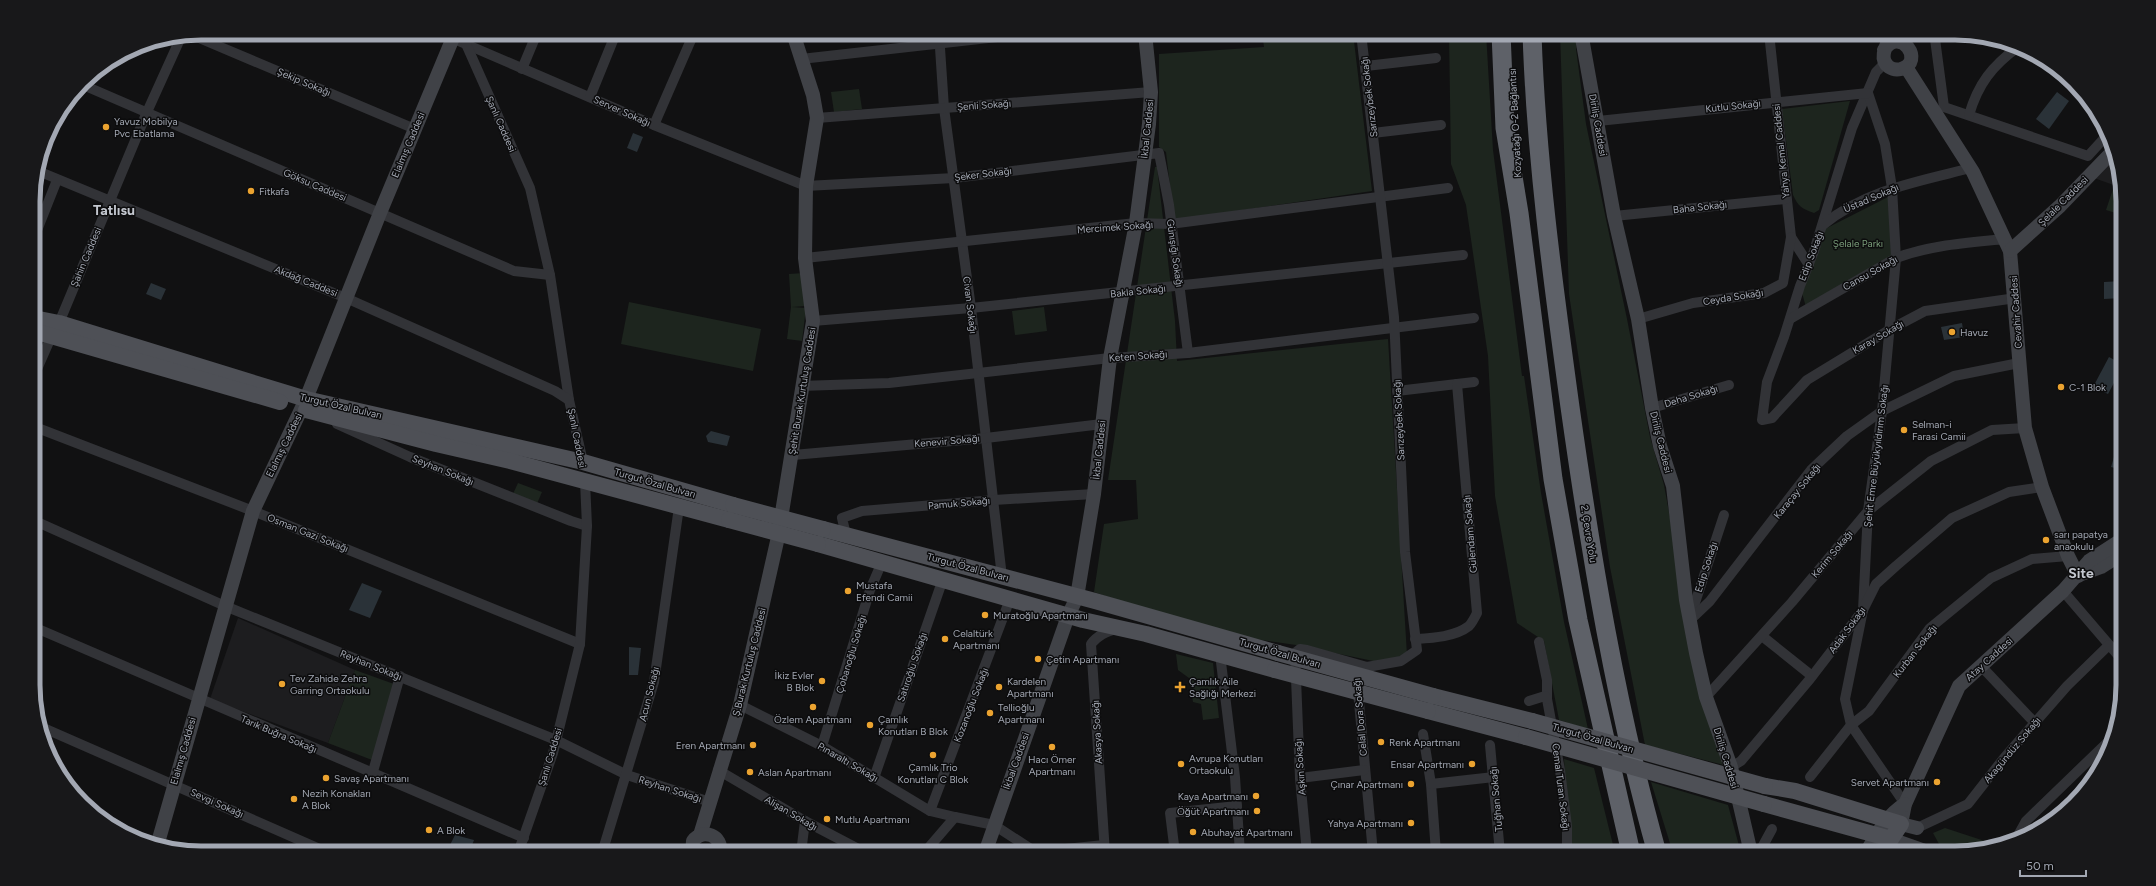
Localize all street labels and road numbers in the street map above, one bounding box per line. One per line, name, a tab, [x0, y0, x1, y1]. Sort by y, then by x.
street label: Sarızeybek Sokağı	[1358, 56, 1380, 138]
street label: Şekip Sokağı	[275, 65, 333, 99]
street label: Kozyatağı O-2 Bağlantısı	[1506, 68, 1524, 178]
street label: Server Sokağı	[591, 93, 653, 129]
street label: Diriliş Caddesi	[1586, 93, 1610, 157]
street label: Şanlı Caddesi	[483, 94, 519, 154]
street label: Şenli Sokağı	[957, 97, 1011, 113]
street label: Kutlu Sokağı	[1705, 97, 1761, 115]
street label: İkbal Caddesi	[1137, 99, 1157, 159]
street label: Yahya Kemal Caddesi	[1770, 103, 1792, 199]
street label: Elalmış Caddesi	[388, 110, 428, 180]
street label: Şeker Sokağı	[954, 164, 1012, 184]
street label: Göksu Caddesi	[281, 166, 349, 204]
street label: Şelale Caddesi	[2035, 173, 2091, 229]
street label: Üstad Sokağı	[1841, 181, 1901, 215]
street label: Baha Sokağı	[1672, 198, 1728, 216]
street label: Mercimek Sokağı	[1076, 218, 1154, 236]
street label: Günışığı Sokağı	[1164, 218, 1186, 288]
street label: Şahin Caddesi	[68, 225, 104, 289]
street label: Edip Sokağı	[1796, 229, 1826, 283]
street label: Cansu Sokağı	[1840, 253, 1900, 293]
street label: Akdağ Caddesi	[272, 262, 340, 300]
street label: Cevahir Caddesi	[2007, 275, 2025, 349]
street label: Civan Sokağı	[960, 276, 980, 334]
street label: Bakla Sokağı	[1110, 282, 1166, 300]
street label: Ceyda Sokağı	[1702, 286, 1764, 308]
street label: Karay Sokağı	[1850, 317, 1906, 357]
street label: Şehit Burak Kurtuluş Caddesi	[785, 326, 819, 456]
street label: Keten Sokağı	[1108, 347, 1168, 365]
street label: Sarızeybek Sokağı	[1390, 379, 1408, 461]
street label: Deha Sokağı	[1663, 382, 1719, 410]
street label: Şehit Emre Büyükyıldırım Sokağı	[1861, 384, 1891, 528]
street label: Turgut Özal Bulvarı	[299, 390, 383, 422]
street label: Şanlı Caddesi	[565, 407, 589, 469]
street label: Diriliş Caddesi	[1647, 410, 1675, 474]
street label: Elalmış Caddesi	[263, 411, 305, 479]
street label: İkbal Caddesi	[1089, 420, 1109, 480]
street label: Kenevir Sokağı	[914, 432, 980, 450]
street label: Seyhan Sokağı	[410, 452, 476, 488]
street label: Karaçay Sokağı	[1771, 461, 1823, 521]
street label: Turgut Özal Bulvarı	[613, 465, 697, 501]
street label: Pamuk Sokağı	[927, 494, 991, 512]
street label: Gülendam Sokağı	[1460, 494, 1480, 574]
street label: 2. Çevre Yolu	[1578, 504, 1600, 564]
street label: Osman Gazi Sokağı	[265, 511, 351, 555]
street label: Kerim Sokağı	[1808, 528, 1856, 580]
street label: Edip Sokağı	[1692, 540, 1720, 594]
street label: Turgut Özal Bulvarı	[926, 550, 1010, 584]
street label: Adak Sokağı	[1826, 604, 1868, 656]
street label: Ş.Burak Kurtuluş Caddesi	[729, 606, 769, 718]
street label: Çobanoğlu Sokağı	[833, 613, 869, 695]
street label: Kurban Sokağı	[1890, 622, 1940, 680]
street label: Satıroğlu Sokağı	[894, 631, 930, 703]
street label: Atay Caddesi	[1962, 634, 2016, 684]
street label: Turgut Özal Bulvarı	[1238, 635, 1322, 671]
street label: Reyhan Sokağı	[338, 647, 404, 683]
street label: Acun Sokağı	[636, 665, 662, 723]
street label: Kozanoğlu Sokağı	[951, 666, 991, 744]
street label: Celal Dora Sokağı	[1350, 677, 1370, 757]
street label: Akasya Sokağı	[1089, 700, 1105, 764]
street label: Tarık Buğra Sokağı	[239, 712, 319, 756]
street label: Akagündüz Sokağı	[1981, 714, 2043, 786]
street label: Elalmış Caddesi	[167, 716, 199, 786]
street label: Turgut Özal Bulvarı	[1551, 720, 1635, 756]
street label: Şanlı Caddesi	[535, 726, 565, 788]
street label: Diriliş Caddesi	[1711, 726, 1741, 790]
street label: İkbal Caddesi	[1000, 731, 1032, 791]
street label: Aşkın Sokağı	[1292, 738, 1308, 796]
street label: Pınaraltı Sokağı	[815, 739, 881, 785]
street label: Cemal Turan Sokağı	[1549, 742, 1573, 832]
street label: Tuğhan Sokağı	[1487, 766, 1505, 832]
street label: Reyhan Sokağı	[637, 773, 703, 805]
street label: Sevgi Sokağı	[188, 785, 246, 821]
street label: Alişan Sokağı	[762, 793, 820, 833]

